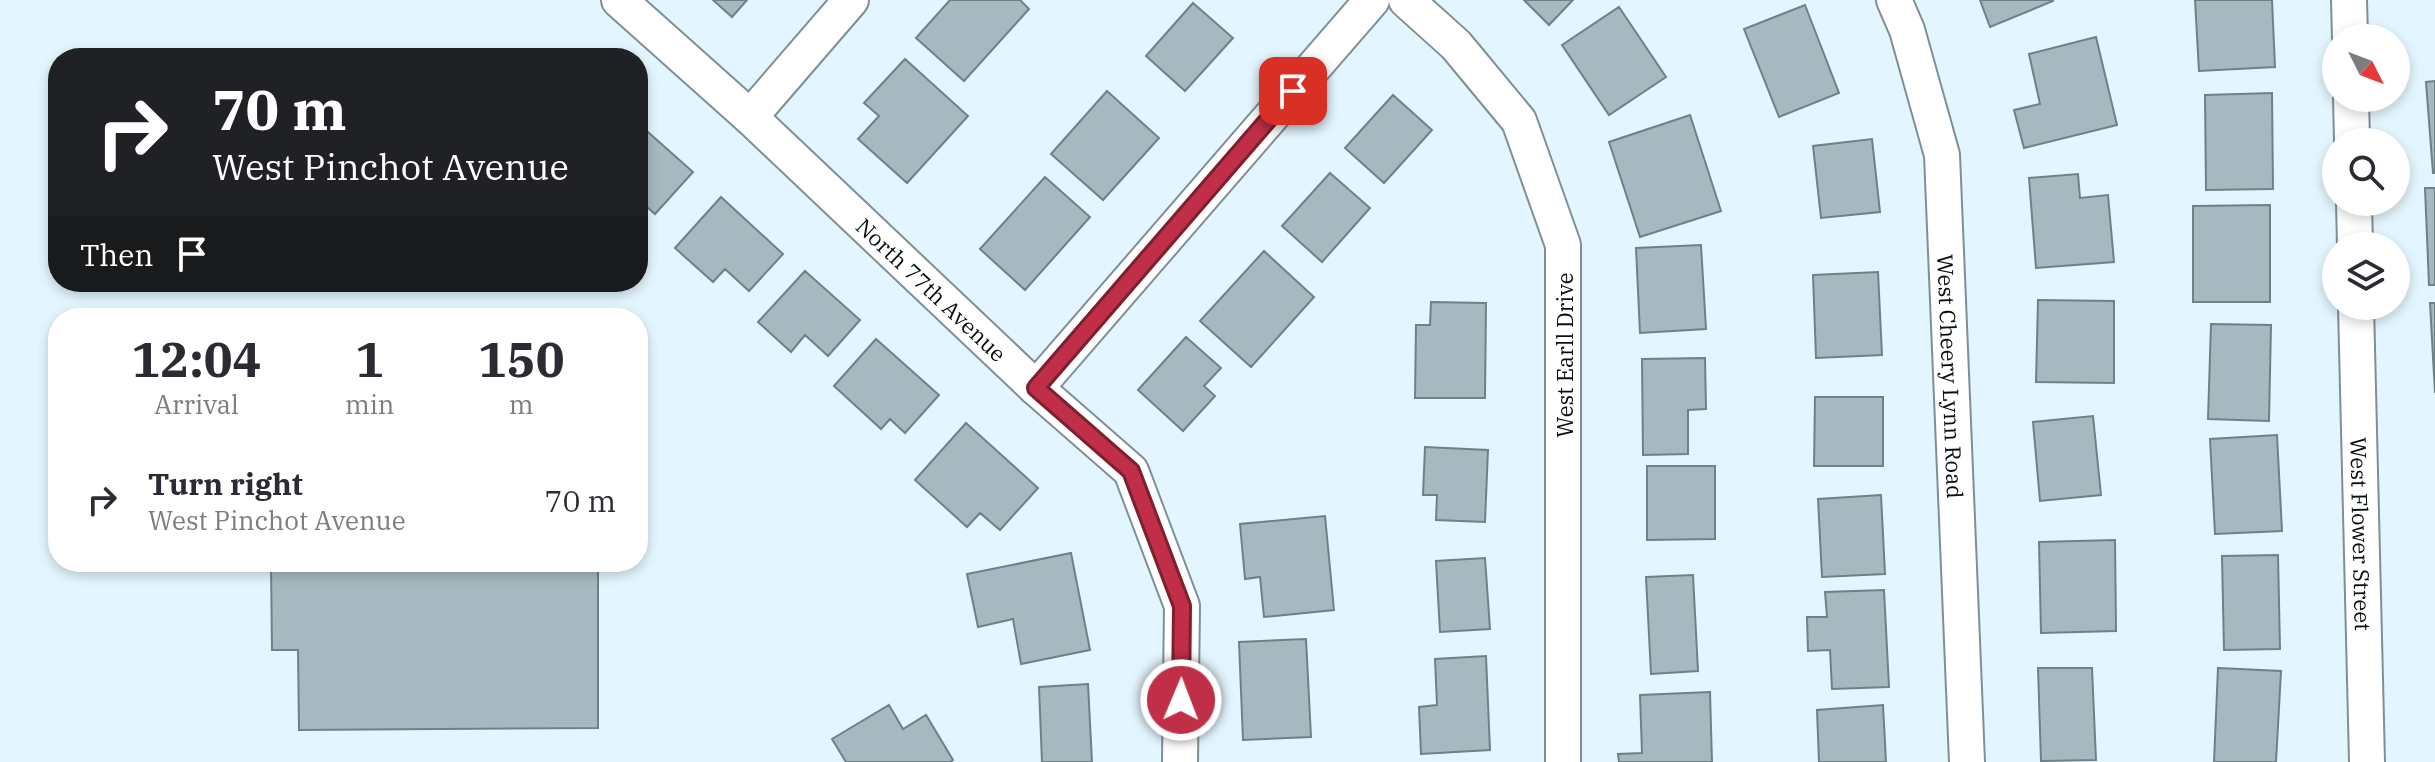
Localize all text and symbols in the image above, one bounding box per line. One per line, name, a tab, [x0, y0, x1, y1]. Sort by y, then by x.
north arrow	[2322, 24, 2410, 112]
map controls	[2322, 24, 2410, 320]
pin	[1259, 57, 1327, 125]
icon: arrive	[1271, 69, 1315, 113]
text: 70 m	[212, 73, 347, 145]
icon: right	[80, 80, 184, 184]
button: search	[2322, 128, 2410, 216]
text: West Pinchot Avenue	[212, 143, 569, 190]
street label: North 77th Avenue	[850, 211, 1013, 367]
icon: arrive	[170, 232, 214, 276]
button: layers	[2322, 232, 2410, 320]
text: Then	[80, 235, 154, 274]
street label: West Cheery Lynn Road	[1932, 254, 1971, 499]
street label: West Earll Drive	[1550, 272, 1579, 438]
text: 12:04	[132, 328, 261, 390]
text: 1	[355, 328, 384, 390]
text: 150	[478, 328, 564, 390]
text: Arrival	[154, 387, 239, 421]
text: min	[345, 387, 394, 421]
text: m	[509, 387, 534, 421]
street label: West Flower Street	[2345, 437, 2378, 631]
text: Turn right	[148, 464, 303, 503]
icon: right	[80, 478, 124, 522]
text: 70 m	[544, 481, 616, 520]
text: West Pinchot Avenue	[148, 503, 406, 537]
position arrow	[1139, 658, 1223, 742]

